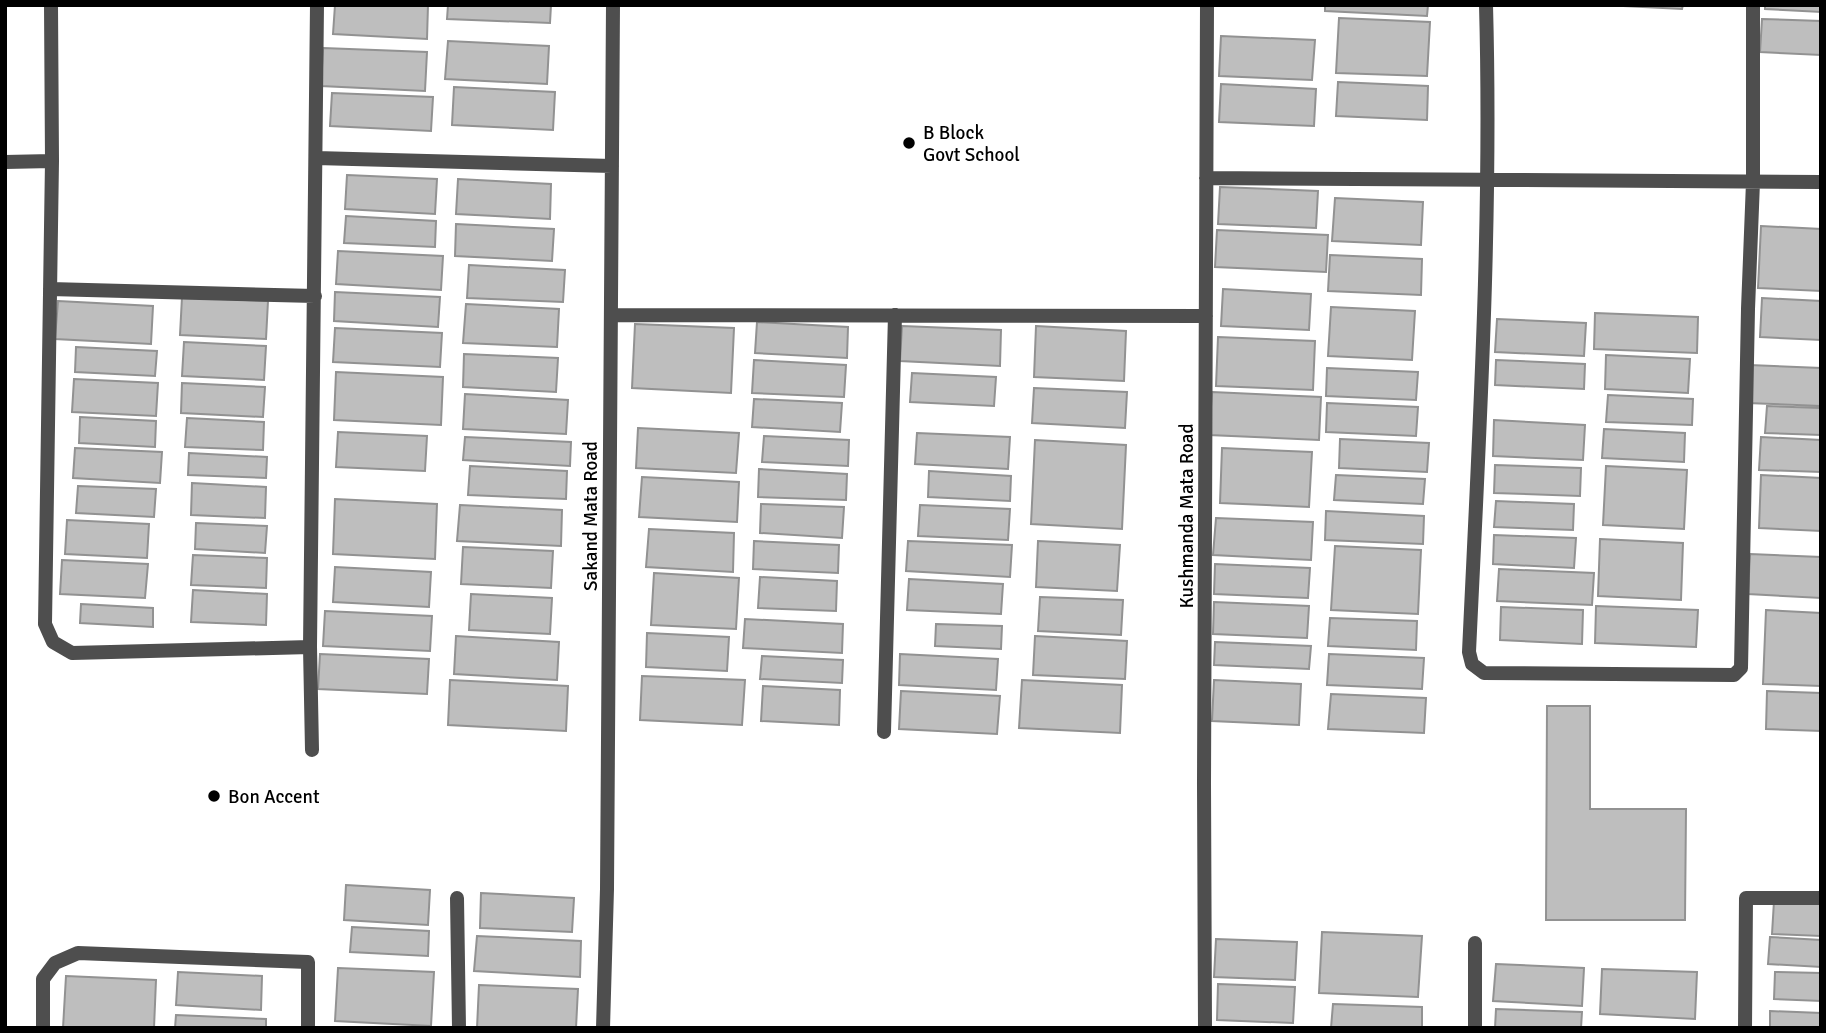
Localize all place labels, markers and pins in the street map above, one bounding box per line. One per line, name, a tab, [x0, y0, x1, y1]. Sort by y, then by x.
place label: B Block Govt School	[923, 121, 1020, 167]
marker: B Block Govt School	[901, 135, 917, 151]
place label: Bon Accent	[228, 785, 320, 809]
marker: Bon Accent	[206, 788, 222, 804]

